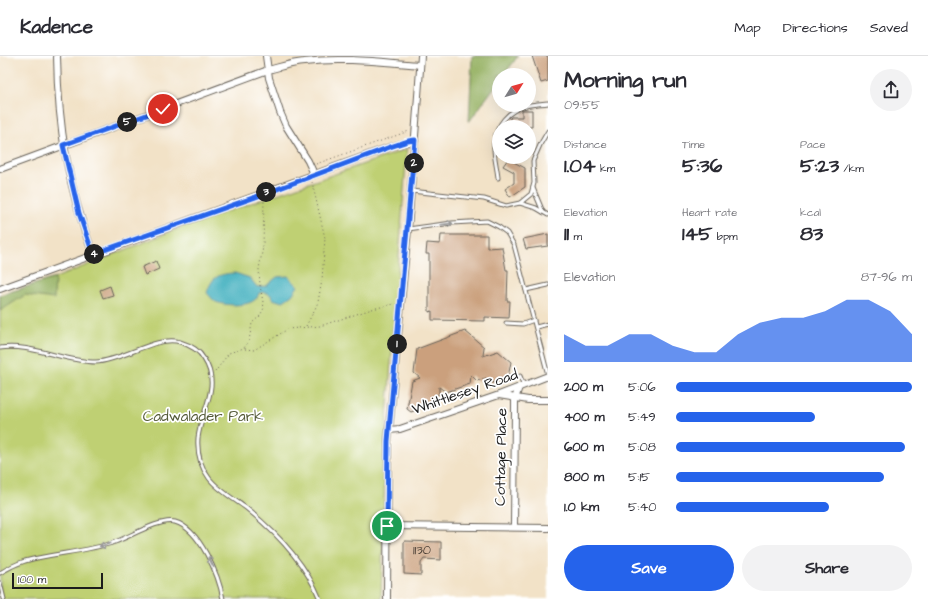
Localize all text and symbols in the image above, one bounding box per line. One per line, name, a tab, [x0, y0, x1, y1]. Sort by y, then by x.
text: Kadence	[20, 14, 93, 41]
text: Map	[734, 18, 761, 38]
text: Directions	[783, 18, 848, 38]
text: Saved	[870, 18, 908, 38]
text: Morning run	[564, 65, 687, 96]
north arrow	[492, 68, 536, 112]
map controls	[492, 68, 536, 164]
button: share	[870, 69, 912, 111]
pin	[146, 92, 180, 126]
text: 09:55	[564, 96, 600, 114]
icon: check	[152, 98, 174, 120]
pin: 5	[117, 112, 137, 132]
text: 5	[123, 114, 131, 129]
button: layers	[492, 120, 536, 164]
text: Distance	[564, 137, 607, 152]
text: Time	[682, 137, 705, 152]
text: Pace	[800, 137, 826, 152]
text: 1.04	[564, 152, 596, 180]
text: 5:36	[682, 152, 722, 180]
text: 5:23	[800, 152, 839, 180]
pin: 2	[404, 153, 424, 173]
text: 2	[411, 155, 417, 170]
text: km	[596, 161, 615, 176]
text: /km	[839, 161, 864, 176]
pin: 3	[256, 182, 276, 202]
text: 3	[263, 184, 269, 199]
text: Elevation	[564, 205, 607, 220]
text: Heart rate	[682, 205, 737, 220]
text: kcal	[800, 205, 821, 220]
one-way arrow	[440, 220, 453, 228]
text: 11	[564, 220, 569, 248]
text: 145	[682, 220, 712, 248]
text: 83	[800, 220, 823, 248]
text: m	[569, 229, 582, 244]
text: bpm	[712, 229, 738, 244]
pin: 4	[84, 244, 104, 264]
text: 4	[90, 246, 98, 261]
text: Elevation	[564, 268, 615, 286]
text: 87–96 m	[861, 268, 912, 286]
pin: 1	[387, 334, 407, 354]
text: 1	[396, 336, 398, 351]
street label: Whittlesey Road	[409, 364, 521, 421]
text: 200 m	[564, 378, 603, 396]
text: 5:06	[628, 378, 656, 396]
park label: Cadwalader Park	[143, 406, 263, 427]
street label: Cottage Place	[490, 408, 513, 506]
text: 400 m	[564, 408, 605, 426]
text: 5:49	[628, 408, 656, 426]
text: 600 m	[564, 438, 604, 456]
text: 5:08	[628, 438, 656, 456]
text: 800 m	[564, 468, 604, 486]
text: 5:15	[628, 468, 650, 486]
text: 1.0 km	[564, 498, 599, 516]
text: 5:40	[628, 498, 656, 516]
pin	[370, 509, 404, 543]
icon: arrive	[376, 515, 398, 537]
house number: 1130	[413, 541, 431, 559]
one-way arrow	[99, 542, 112, 549]
button: Save	[564, 545, 734, 591]
button: Share	[742, 545, 912, 591]
one-way arrow	[207, 556, 214, 568]
scale bar	[12, 571, 103, 590]
text: 100 m	[18, 572, 46, 587]

